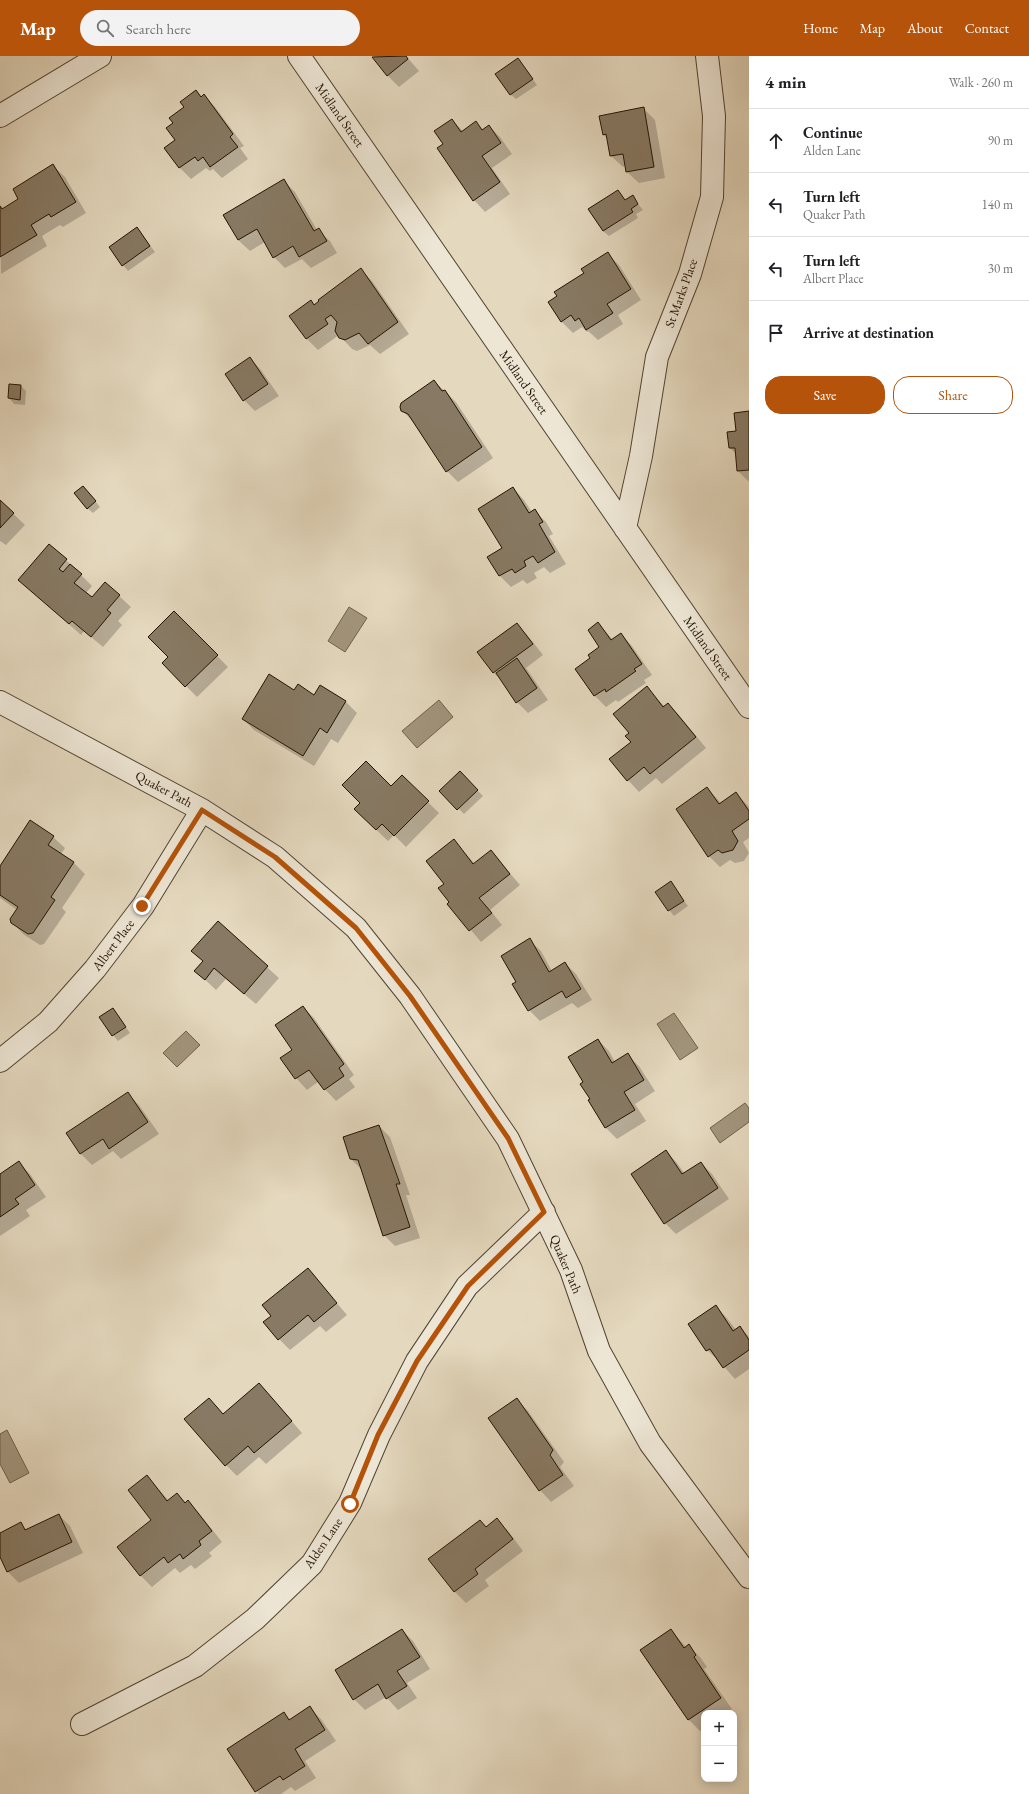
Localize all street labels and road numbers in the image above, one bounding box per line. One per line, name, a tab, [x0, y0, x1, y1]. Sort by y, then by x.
street label: Midland Street	[312, 80, 368, 150]
street label: St Marks Place	[661, 256, 701, 330]
street label: Midland Street	[496, 347, 552, 417]
street label: Midland Street	[680, 613, 736, 683]
street label: Quaker Path	[132, 767, 196, 811]
street label: Albert Place	[87, 916, 138, 975]
street label: Quaker Path	[546, 1232, 586, 1296]
street label: Alden Lane	[299, 1514, 346, 1573]

